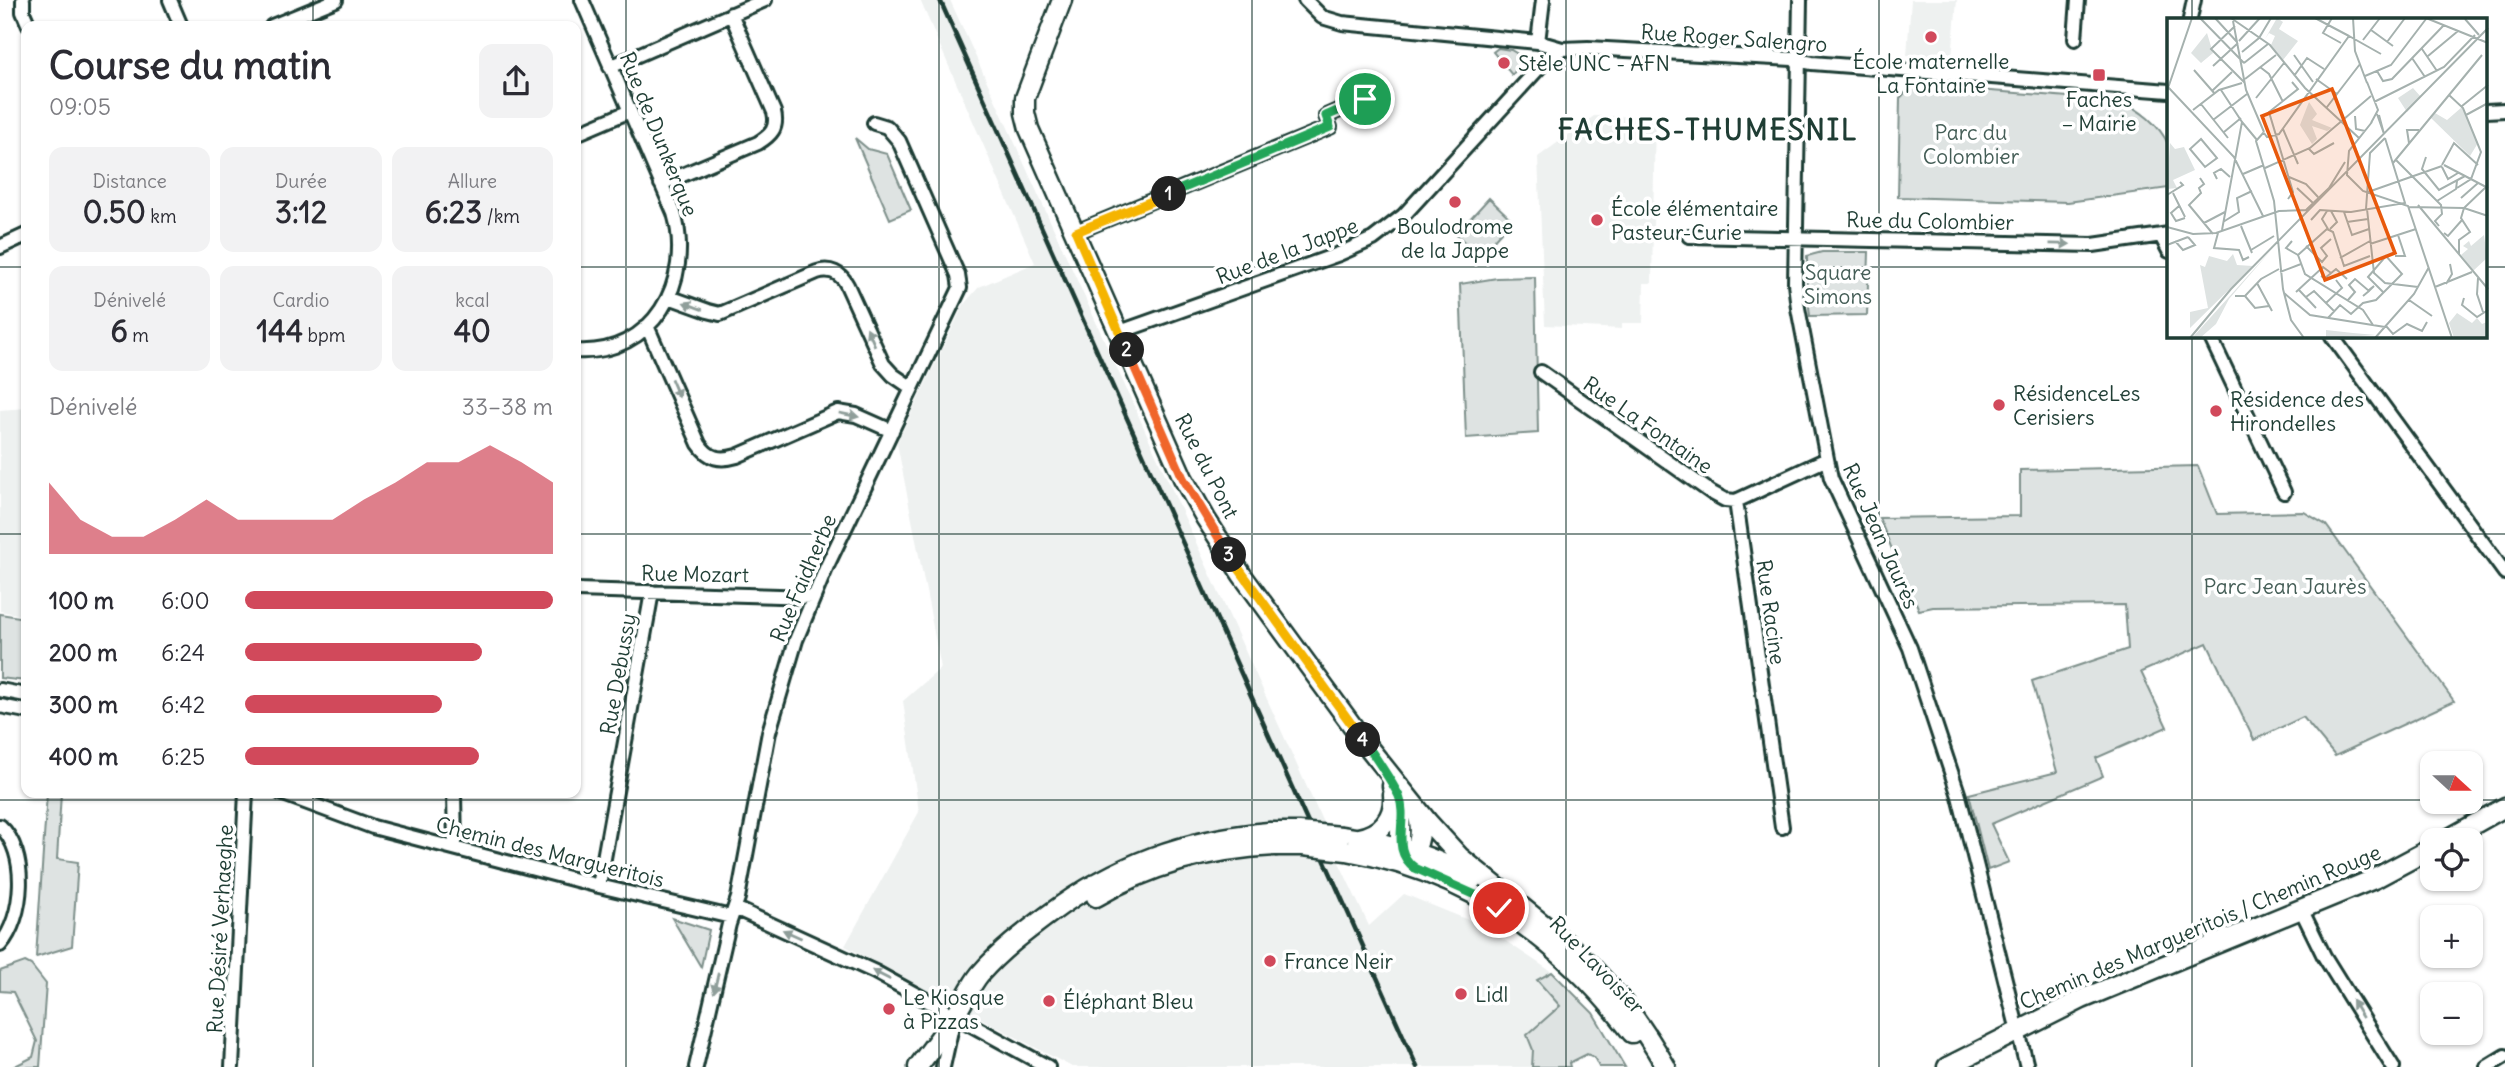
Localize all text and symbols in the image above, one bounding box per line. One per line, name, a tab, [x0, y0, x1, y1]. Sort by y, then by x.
street label: Rue Roger Salengro	[1640, 18, 1828, 58]
inset map	[2167, 18, 2488, 338]
marker: École maternelle La Fontaine	[1923, 29, 1939, 45]
text: Course du matin	[49, 42, 331, 89]
button: share	[479, 44, 553, 118]
street label: Rue de Dunkerque	[614, 48, 704, 220]
place label: École maternelle La Fontaine	[1853, 48, 2009, 99]
place label: Stèle UNC - AFN	[1518, 50, 1670, 77]
marker: Stèle UNC - AFN	[1496, 55, 1512, 71]
marker: Faches – Mairie	[2091, 67, 2107, 83]
pin	[1335, 69, 1395, 129]
icon: arrive	[1346, 80, 1384, 118]
place label: Faches – Mairie	[2061, 86, 2137, 137]
text: 09:05	[49, 92, 111, 121]
district label: FACHES-THUMESNIL	[1558, 112, 1858, 148]
park label: Parc du Colombier	[1923, 119, 2020, 170]
text: Distance	[93, 169, 167, 193]
text: Durée	[275, 169, 327, 193]
text: Allure	[448, 169, 497, 193]
pin: 1	[1152, 176, 1186, 212]
text: 1	[1165, 181, 1172, 205]
text: 0.50	[83, 193, 146, 231]
text: 3:12	[275, 193, 327, 231]
text: 6:23	[425, 193, 482, 231]
marker: Boulodrome de la Jappe	[1447, 194, 1463, 210]
place label: École élémentaire Pasteur-Curie	[1611, 195, 1778, 246]
text: km	[146, 204, 177, 228]
text: /km	[482, 204, 520, 228]
street label: Rue du Colombier	[1846, 206, 2015, 236]
street label: Rue de la Jappe	[1212, 212, 1362, 290]
marker: École élémentaire Pasteur-Curie	[1589, 212, 1605, 228]
place label: Boulodrome de la Jappe	[1397, 213, 1513, 264]
one-way arrow	[2049, 238, 2071, 249]
park label: Square Simons	[1804, 259, 1872, 310]
text: Dénivelé	[93, 288, 166, 312]
text: Cardio	[273, 288, 329, 312]
text: kcal	[455, 288, 489, 312]
one-way arrow	[683, 300, 704, 311]
text: 6	[110, 312, 128, 350]
text: 144	[256, 312, 303, 350]
text: 40	[454, 312, 491, 350]
text: m	[128, 323, 149, 347]
text: bpm	[303, 323, 346, 347]
one-way arrow	[865, 326, 876, 347]
pin: 2	[1110, 332, 1144, 368]
text: 2	[1121, 337, 1132, 361]
street label: Rue La Fontaine	[1578, 370, 1718, 480]
one-way arrow	[669, 378, 681, 398]
place label: RésidenceLes Cerisiers	[2013, 380, 2140, 431]
place label: Résidence des Hirondelles	[2230, 386, 2364, 437]
text: Dénivelé	[49, 392, 137, 421]
text: 33–38 m	[462, 392, 553, 421]
marker: RésidenceLes Cerisiers	[1991, 397, 2007, 413]
marker: Résidence des Hirondelles	[2208, 403, 2224, 419]
one-way arrow	[838, 409, 860, 420]
street label: Rue du Pont	[1169, 409, 1245, 523]
street label: Rue Jean Jaurès	[1837, 459, 1925, 613]
street label: Rue Faidherbe	[764, 510, 842, 646]
pin: 3	[1212, 538, 1246, 572]
text: 3	[1223, 542, 1234, 566]
street label: Rue Racine	[1750, 558, 1792, 666]
street label: Rue Mozart	[641, 560, 749, 588]
park label: Parc Jean Jaurès	[2204, 573, 2366, 600]
text: 100 m	[49, 586, 114, 615]
text: 6:00	[161, 586, 210, 615]
street label: Rue Debussy	[594, 611, 642, 737]
text: 200 m	[49, 638, 118, 667]
text: 6:24	[161, 638, 205, 667]
text: 300 m	[49, 690, 118, 719]
text: 6:42	[161, 690, 205, 719]
pin: 4	[1346, 722, 1380, 758]
text: 4	[1357, 727, 1368, 751]
text: 400 m	[49, 742, 118, 771]
text: 6:25	[161, 742, 205, 771]
north arrow	[2420, 751, 2483, 814]
map controls	[2420, 751, 2483, 1045]
street label: Chemin des Margueritois	[433, 811, 667, 893]
street label: Rue Désiré Verhaeghe	[201, 824, 239, 1034]
button: locate	[2420, 828, 2483, 891]
street label: Chemin des Margueritois / Chemin Rouge	[2015, 838, 2385, 1016]
pin	[1469, 878, 1529, 938]
icon: check	[1480, 889, 1518, 927]
button: +	[2420, 905, 2483, 968]
street label: Rue Lavoisier	[1544, 910, 1651, 1020]
one-way arrow	[782, 928, 803, 939]
place label: France Neir	[1284, 948, 1393, 975]
marker: France Neir	[1262, 953, 1278, 969]
one-way arrow	[871, 970, 891, 981]
one-way arrow	[710, 972, 721, 994]
place label: Lidl	[1475, 981, 1508, 1008]
button: −	[2420, 982, 2483, 1045]
place label: Le Kiosque à Pizzas	[903, 984, 1004, 1035]
marker: Lidl	[1453, 986, 1469, 1002]
place label: Éléphant Bleu	[1063, 988, 1194, 1015]
marker: Éléphant Bleu	[1041, 993, 1057, 1009]
one-way arrow	[2351, 1000, 2364, 1019]
marker: Le Kiosque à Pizzas	[881, 1001, 897, 1017]

